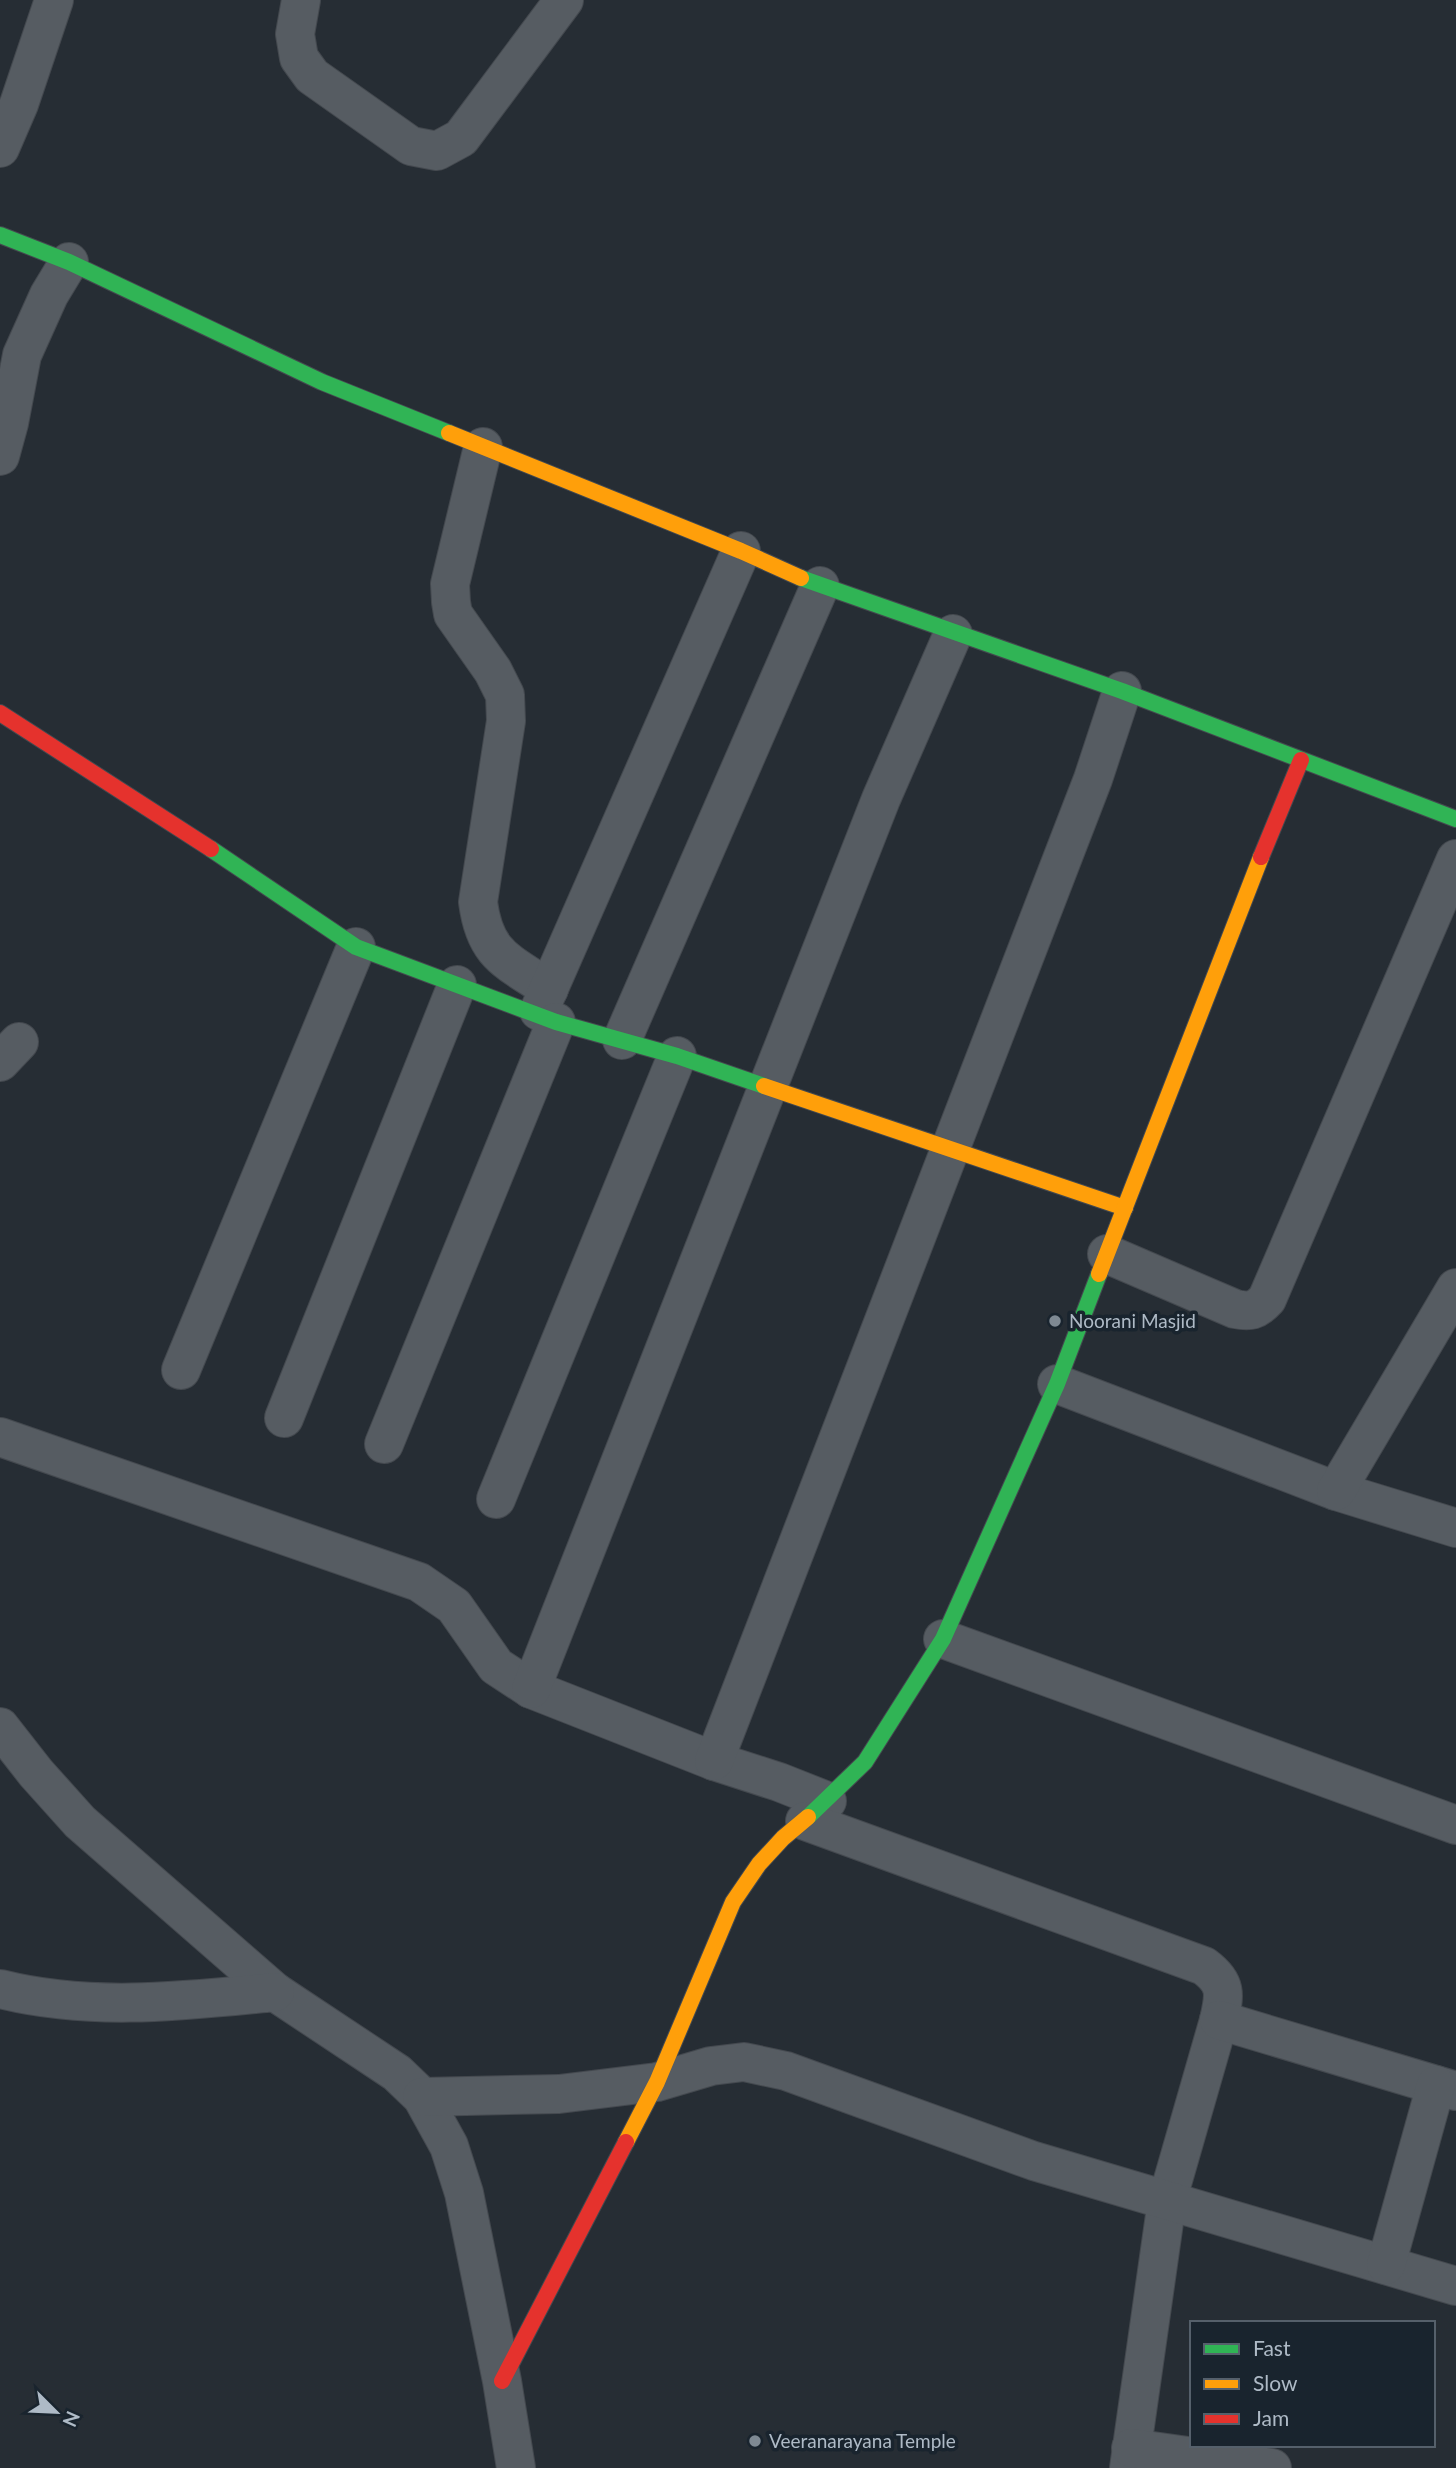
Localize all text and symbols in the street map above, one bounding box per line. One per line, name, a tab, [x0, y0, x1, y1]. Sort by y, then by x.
place label: Noorani Masjid	[1069, 1309, 1196, 1332]
marker: Noorani Masjid	[1047, 1313, 1063, 1329]
legend	[1190, 2321, 1435, 2447]
text: Fast	[1253, 2335, 1291, 2360]
text: Slow	[1253, 2370, 1298, 2395]
north arrow	[21, 2377, 91, 2447]
text: Jam	[1253, 2405, 1289, 2430]
text: N	[59, 2408, 85, 2430]
place label: Veeranarayana Temple	[769, 2429, 956, 2452]
marker: Veeranarayana Temple	[747, 2433, 763, 2449]

